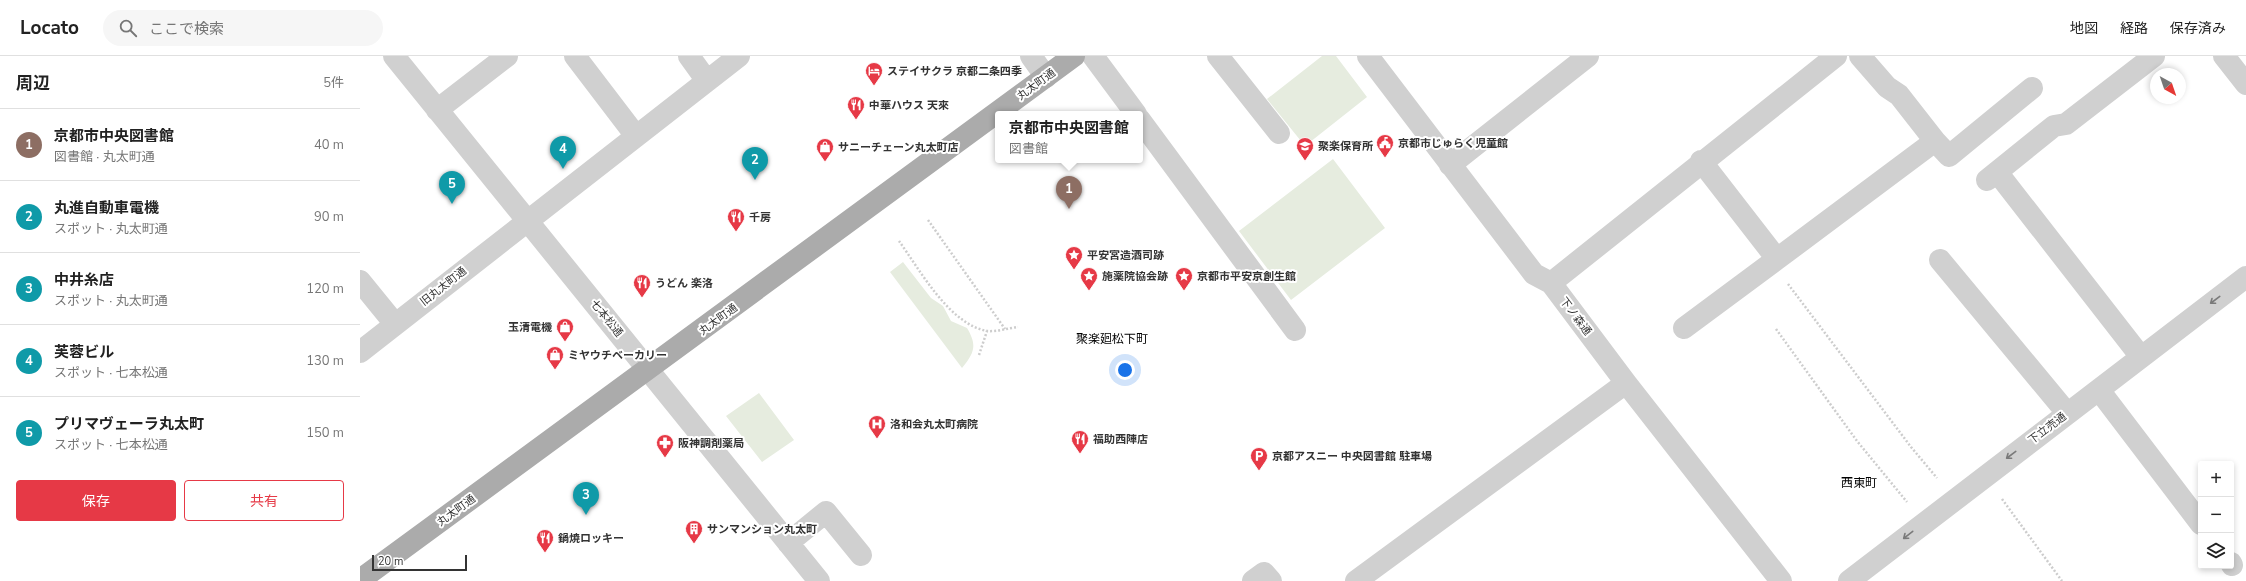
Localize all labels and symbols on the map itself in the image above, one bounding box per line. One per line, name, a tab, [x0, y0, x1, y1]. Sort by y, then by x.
hotel icon: ステイサクラ 京都二条四季	[864, 61, 884, 86]
place label: ステイサクラ 京都二条四季	[887, 64, 1022, 79]
street label: 丸太町通	[1014, 65, 1059, 103]
north arrow	[2150, 68, 2186, 104]
restaurant icon: 中華ハウス 天來	[846, 95, 866, 120]
place label: 中華ハウス 天來	[869, 98, 949, 113]
public building icon: 京都市じゅらく児童館	[1375, 133, 1395, 158]
pin: 4	[550, 136, 576, 169]
school or university icon: 聚楽保育所	[1295, 136, 1315, 161]
place label: 京都市じゅらく児童館	[1398, 136, 1508, 151]
shop icon: サニーチェーン丸太町店	[815, 137, 835, 162]
place label: 聚楽保育所	[1318, 139, 1373, 154]
place label: サニーチェーン丸太町店	[838, 140, 958, 155]
pin: 2	[742, 147, 768, 180]
pin: 5	[439, 171, 465, 204]
pin: 1	[1056, 176, 1082, 209]
restaurant icon: 千房	[726, 207, 746, 232]
place label: 千房	[749, 210, 771, 225]
place icon: 平安宮造酒司跡	[1064, 245, 1084, 270]
place label: 平安宮造酒司跡	[1087, 248, 1164, 263]
street label: 旧丸太町通	[417, 264, 470, 309]
place icon: 施薬院協会跡	[1079, 266, 1099, 291]
place icon: 京都市平安京創生館	[1174, 266, 1194, 291]
place label: 施薬院協会跡	[1102, 269, 1168, 284]
place label: 京都市平安京創生館	[1197, 269, 1296, 284]
restaurant icon: うどん 楽洛	[632, 273, 652, 298]
place label: うどん 楽洛	[655, 276, 713, 291]
street label: 下ノ森通	[1556, 294, 1595, 338]
street label: 七本松通	[587, 296, 626, 340]
one-way arrow	[2210, 296, 2221, 305]
street label: 丸太町通	[696, 300, 741, 338]
shop icon: 玉清電機	[555, 317, 575, 342]
place label: 玉清電機	[508, 320, 552, 335]
district label: 聚楽廻松下町	[1076, 331, 1148, 347]
shop icon: ミヤウチベーカリー	[545, 345, 565, 370]
place label: ミヤウチベーカリー	[568, 348, 667, 363]
your location	[1115, 360, 1135, 380]
street label: 下立売通	[2025, 409, 2069, 448]
hospital icon: 洛和会丸太町病院	[867, 414, 887, 439]
place label: 洛和会丸太町病院	[890, 417, 978, 432]
restaurant icon: 福助西陣店	[1070, 429, 1090, 454]
place label: 福助西陣店	[1093, 432, 1148, 447]
pharmacy icon: 阪神調剤薬局	[655, 433, 675, 458]
place label: 阪神調剤薬局	[678, 436, 744, 451]
parking icon: 京都アスニー 中央図書館 駐車場	[1249, 446, 1269, 471]
place label: 京都アスニー 中央図書館 駐車場	[1272, 449, 1432, 464]
one-way arrow	[2006, 451, 2017, 460]
district label: 西東町	[1841, 475, 1877, 491]
pin: 3	[573, 482, 599, 515]
street label: 丸太町通	[434, 491, 479, 529]
building icon: サンマンション丸太町	[684, 519, 704, 544]
place label: サンマンション丸太町	[707, 522, 817, 537]
restaurant icon: 鍋焼ロッキー	[535, 528, 555, 553]
place label: 鍋焼ロッキー	[558, 531, 624, 546]
one-way arrow	[1903, 531, 1914, 539]
scale bar	[372, 553, 467, 572]

